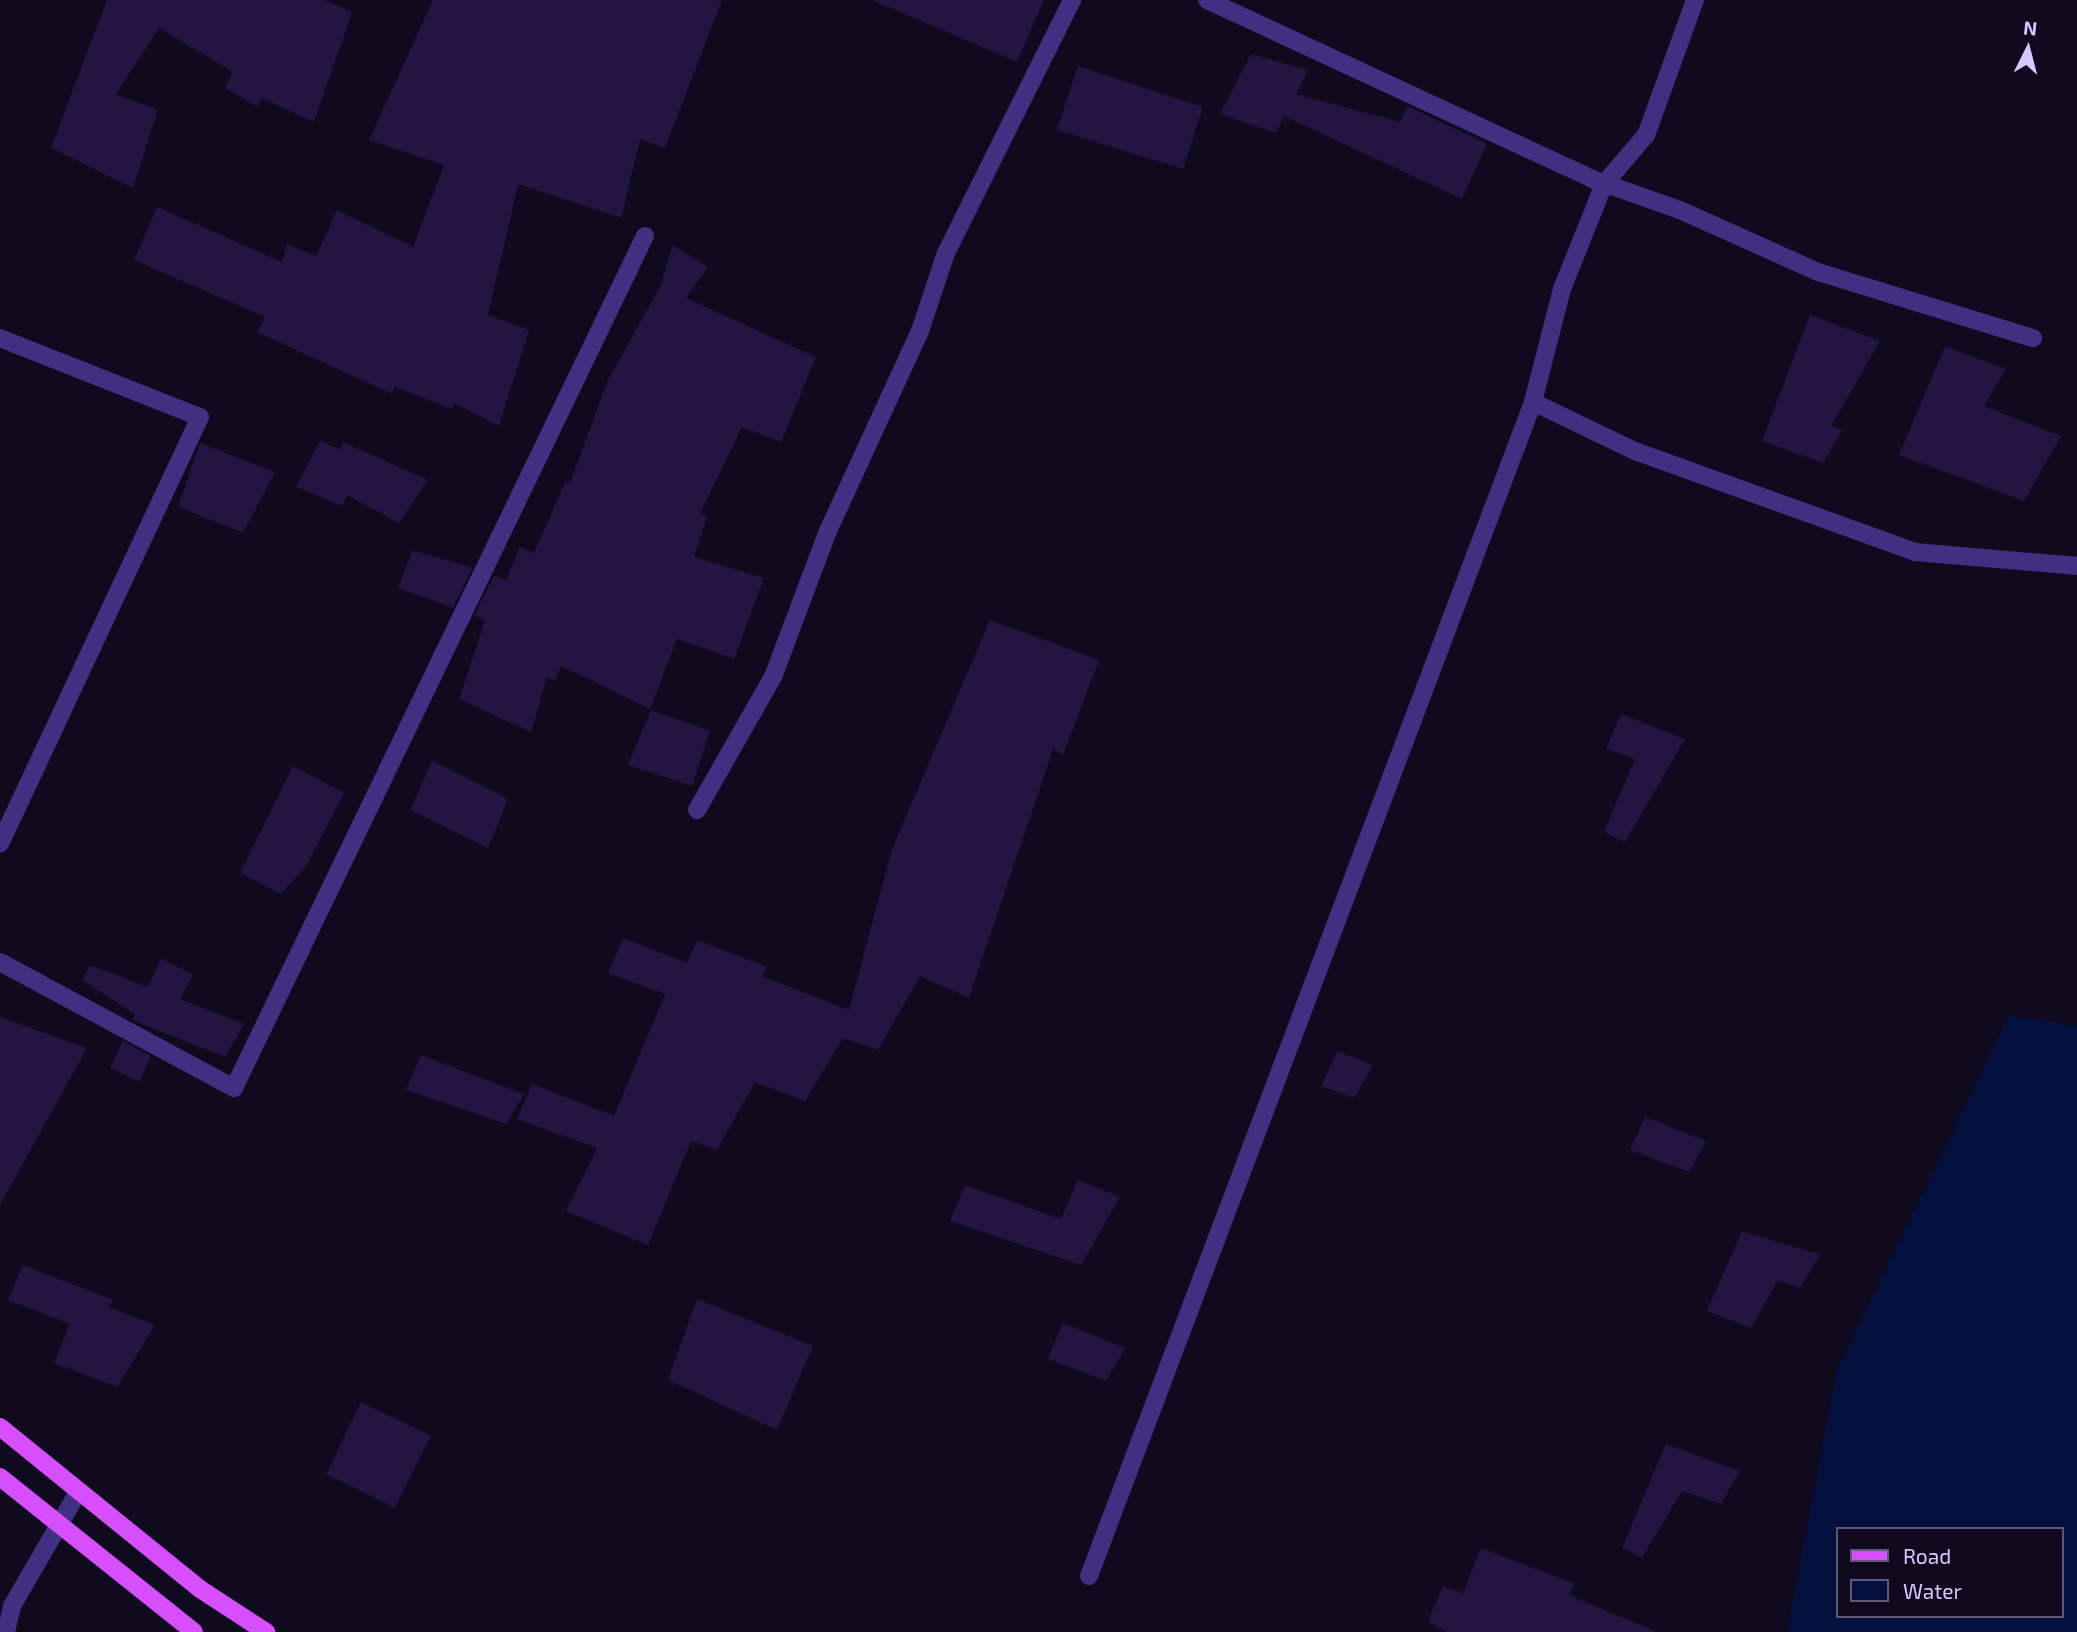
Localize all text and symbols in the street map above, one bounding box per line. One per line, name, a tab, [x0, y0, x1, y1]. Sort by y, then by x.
north arrow	[1993, 14, 2063, 84]
text: N	[2022, 15, 2038, 40]
legend	[1836, 1527, 2063, 1618]
text: Road	[1903, 1543, 1951, 1568]
text: Water	[1903, 1578, 1962, 1603]

